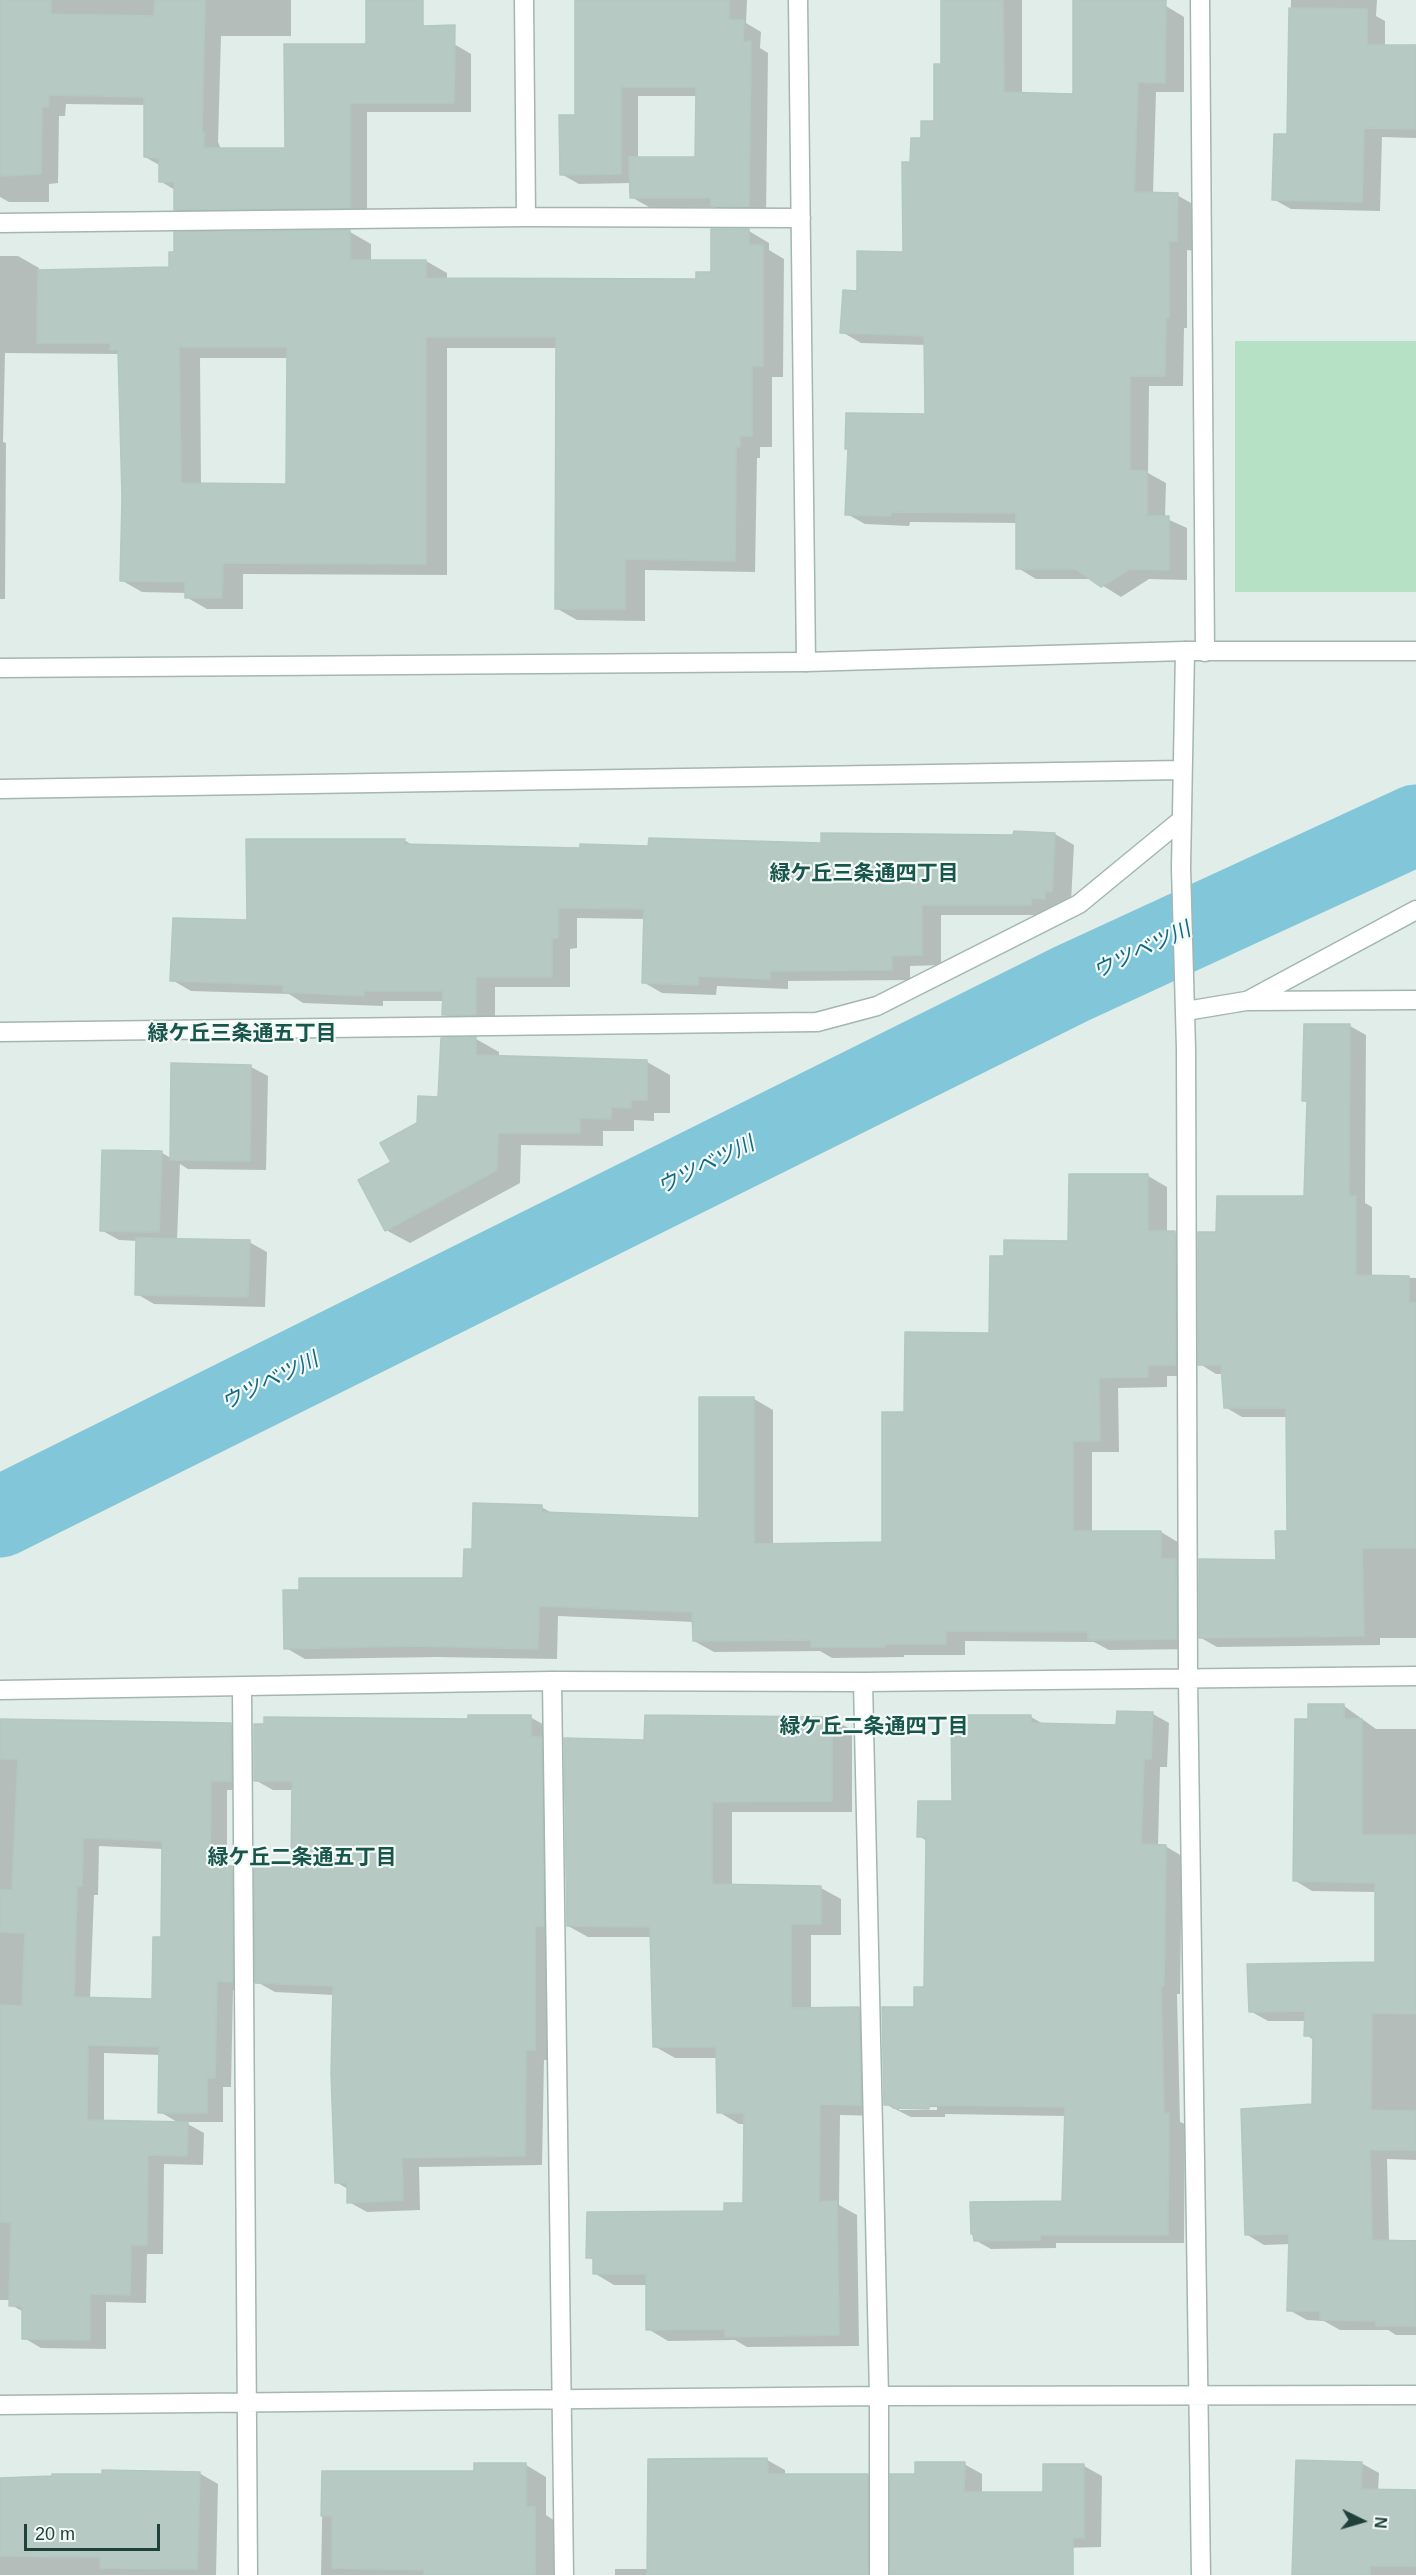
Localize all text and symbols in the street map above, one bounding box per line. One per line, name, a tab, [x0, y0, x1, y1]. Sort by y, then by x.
district label: 緑ケ丘三条通四丁目	[770, 861, 958, 887]
water label: ウツベツ川	[1089, 917, 1195, 985]
district label: 緑ケ丘三条通五丁目	[148, 1021, 336, 1047]
water label: ウツベツ川	[653, 1132, 759, 1200]
water label: ウツベツ川	[217, 1348, 323, 1416]
district label: 緑ケ丘二条通四丁目	[780, 1714, 968, 1740]
district label: 緑ケ丘二条通五丁目	[208, 1845, 396, 1871]
north arrow	[1332, 2491, 1392, 2551]
scale bar	[27, 2512, 164, 2550]
text: N	[1371, 2516, 1389, 2529]
text: 20 m	[35, 2524, 75, 2544]

